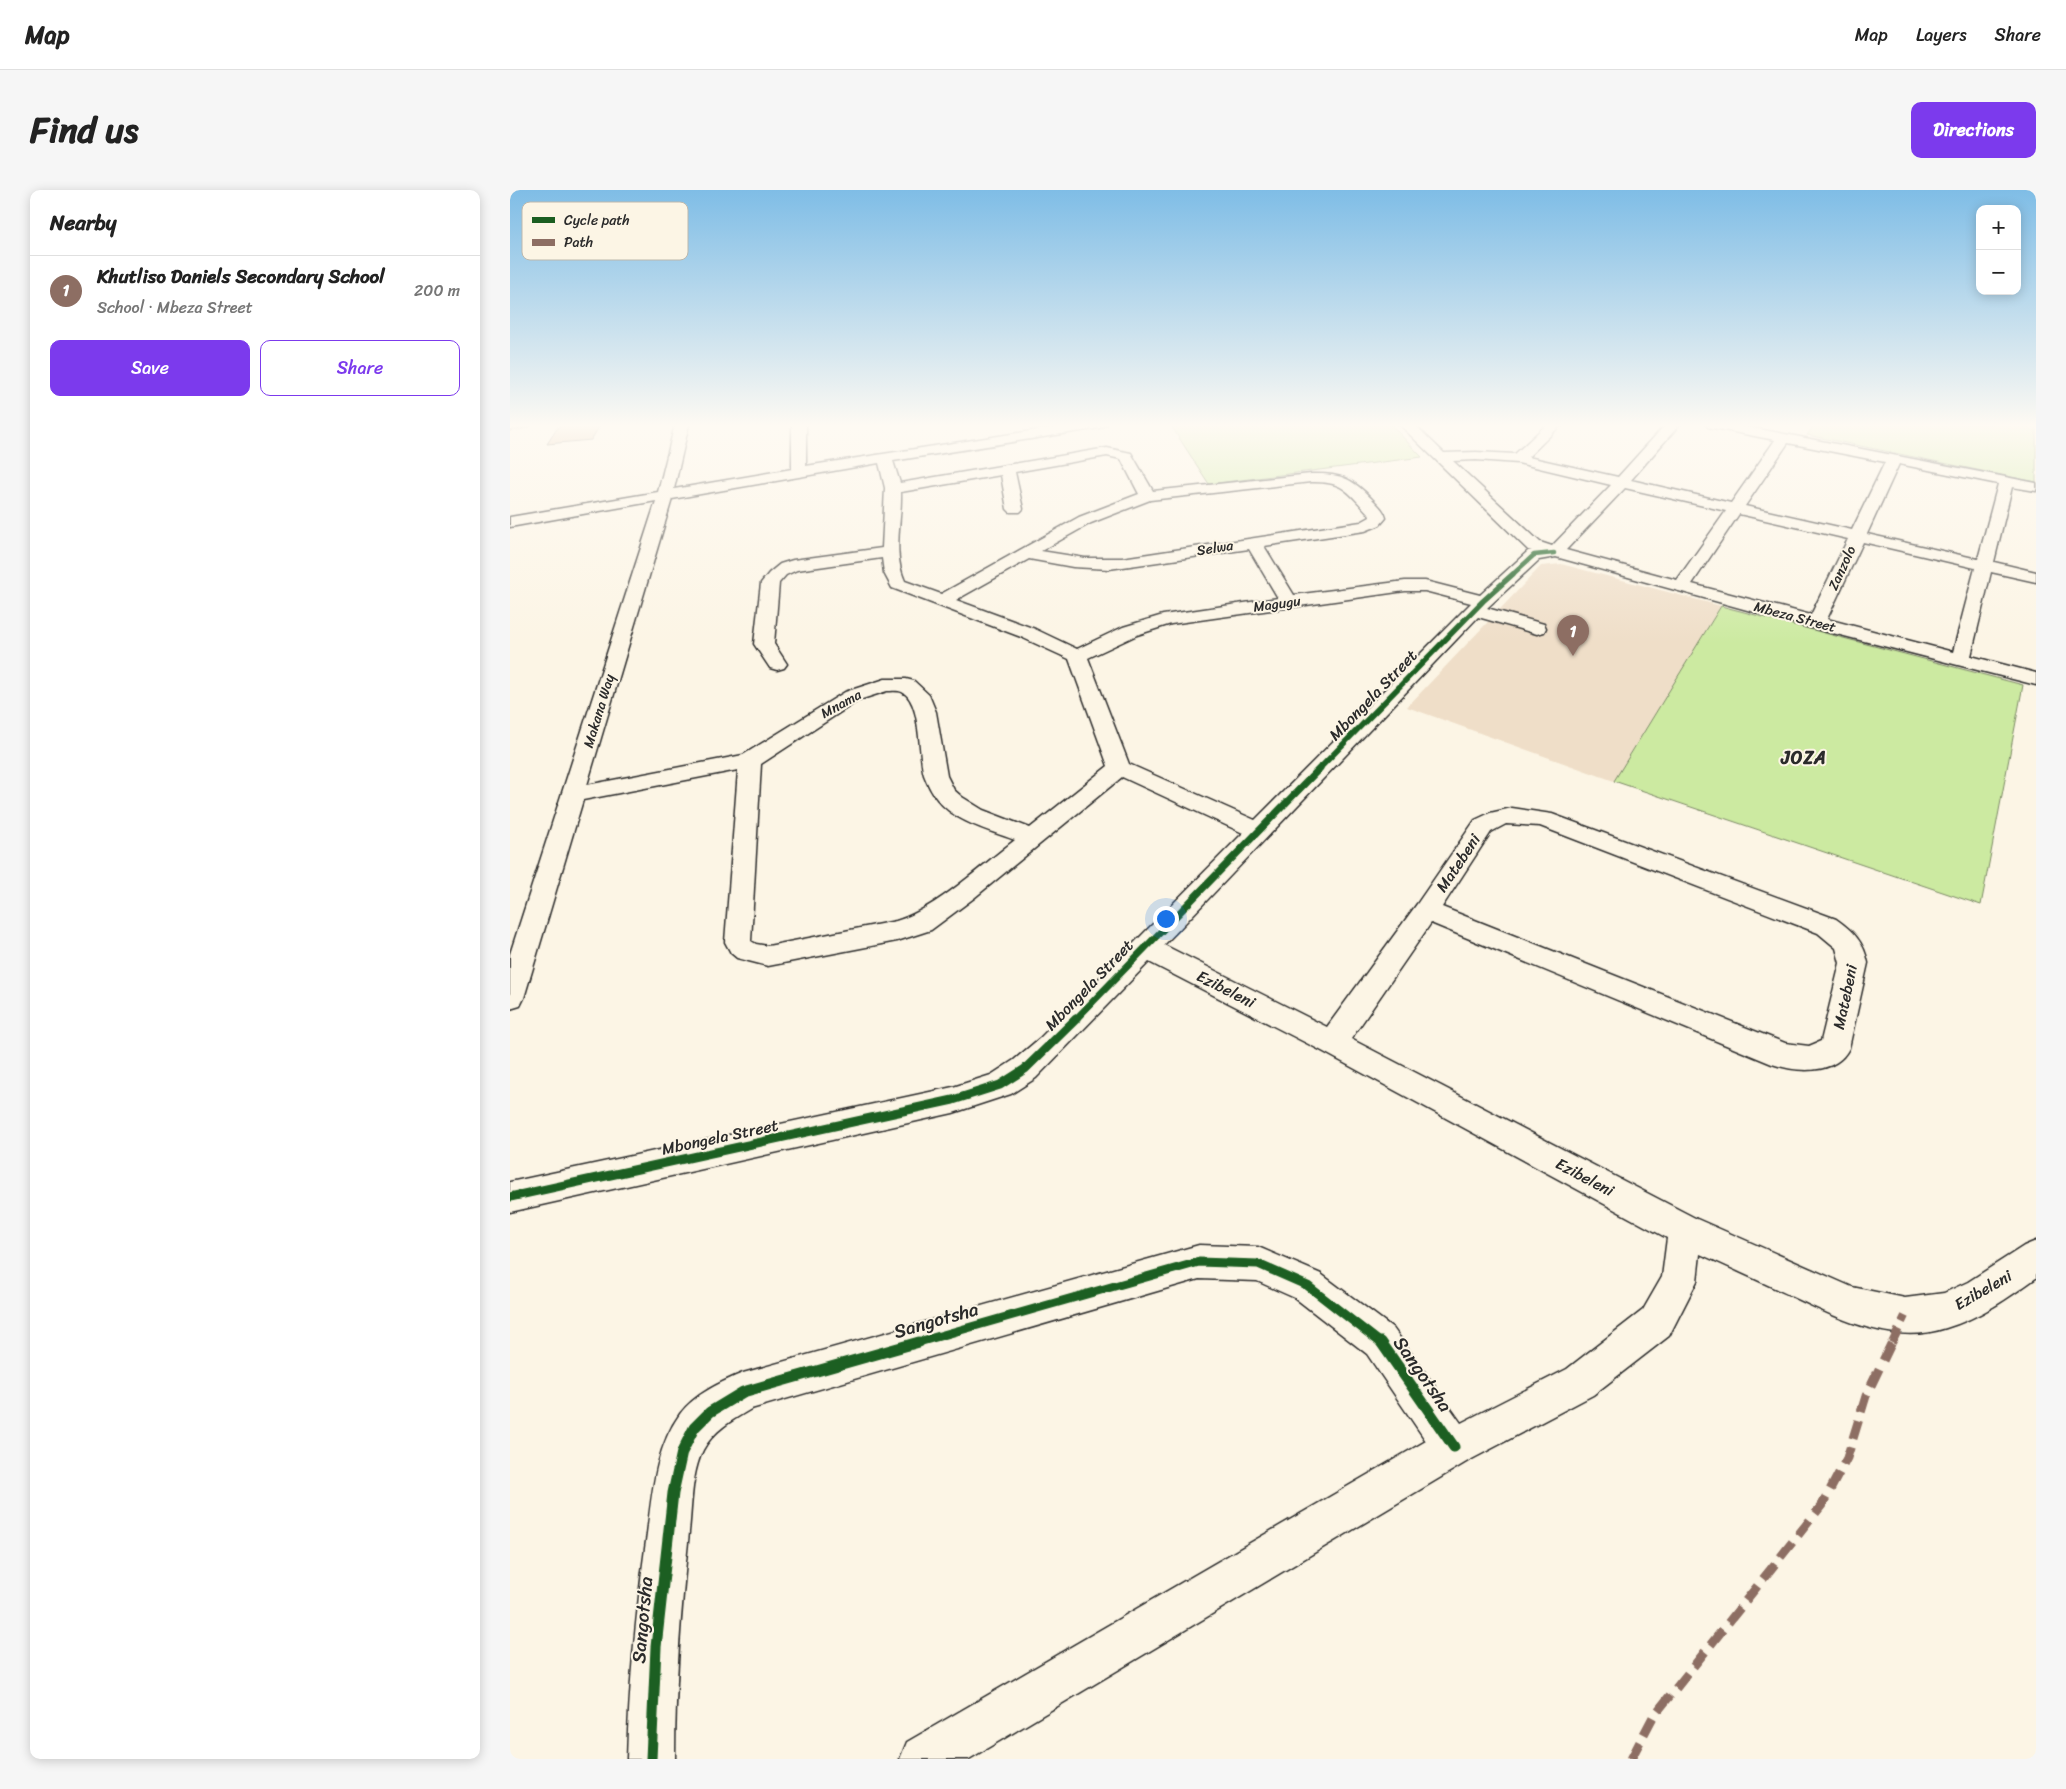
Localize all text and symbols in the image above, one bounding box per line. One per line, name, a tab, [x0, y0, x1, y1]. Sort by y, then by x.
text: Map	[25, 14, 69, 56]
text: Map	[1855, 19, 1888, 51]
text: Layers	[1916, 19, 1967, 51]
text: Share	[1995, 19, 2041, 51]
text: Find us	[30, 99, 138, 161]
button: Directions	[1911, 102, 2036, 158]
legend	[522, 202, 688, 260]
text: Nearby	[50, 204, 116, 242]
map controls	[1976, 205, 2021, 295]
button: +	[1976, 205, 2021, 250]
text: Cycle path	[564, 208, 630, 233]
text: Path	[564, 230, 593, 255]
button: −	[1976, 250, 2021, 295]
text: Khutliso Daniels Secondary School	[97, 260, 385, 293]
text: 1	[63, 276, 69, 305]
text: 200 m	[414, 276, 460, 305]
text: School · Mbeza Street	[97, 293, 253, 322]
button: Save	[50, 340, 250, 396]
button: Share	[260, 340, 460, 396]
street label: Selwa	[1195, 533, 1236, 563]
street label: Zanzolo	[1821, 541, 1863, 595]
street label: Magugu	[1252, 588, 1303, 620]
street label: Mbeza Street	[1751, 594, 1839, 640]
pin: 1	[1557, 615, 1589, 656]
street label: Mbongela Street	[1321, 642, 1425, 748]
street label: Makana Way	[576, 670, 622, 751]
street label: Mnama	[816, 682, 867, 726]
district label: JOZA	[1780, 742, 1827, 774]
street label: Matebeni	[1428, 827, 1489, 898]
your location	[1153, 906, 1179, 932]
street label: Mbongela Street	[1037, 932, 1141, 1038]
street label: Matebeni	[1824, 961, 1866, 1032]
street label: Ezibeleni	[1191, 962, 1261, 1016]
street label: Mbongela Street	[659, 1110, 781, 1164]
street label: Ezibeleni	[1550, 1149, 1620, 1205]
street label: Ezibeleni	[1948, 1261, 2018, 1318]
street label: Sangotsha	[890, 1292, 983, 1348]
street label: Sangotsha	[1385, 1329, 1462, 1419]
street label: Sangotsha	[622, 1575, 662, 1665]

